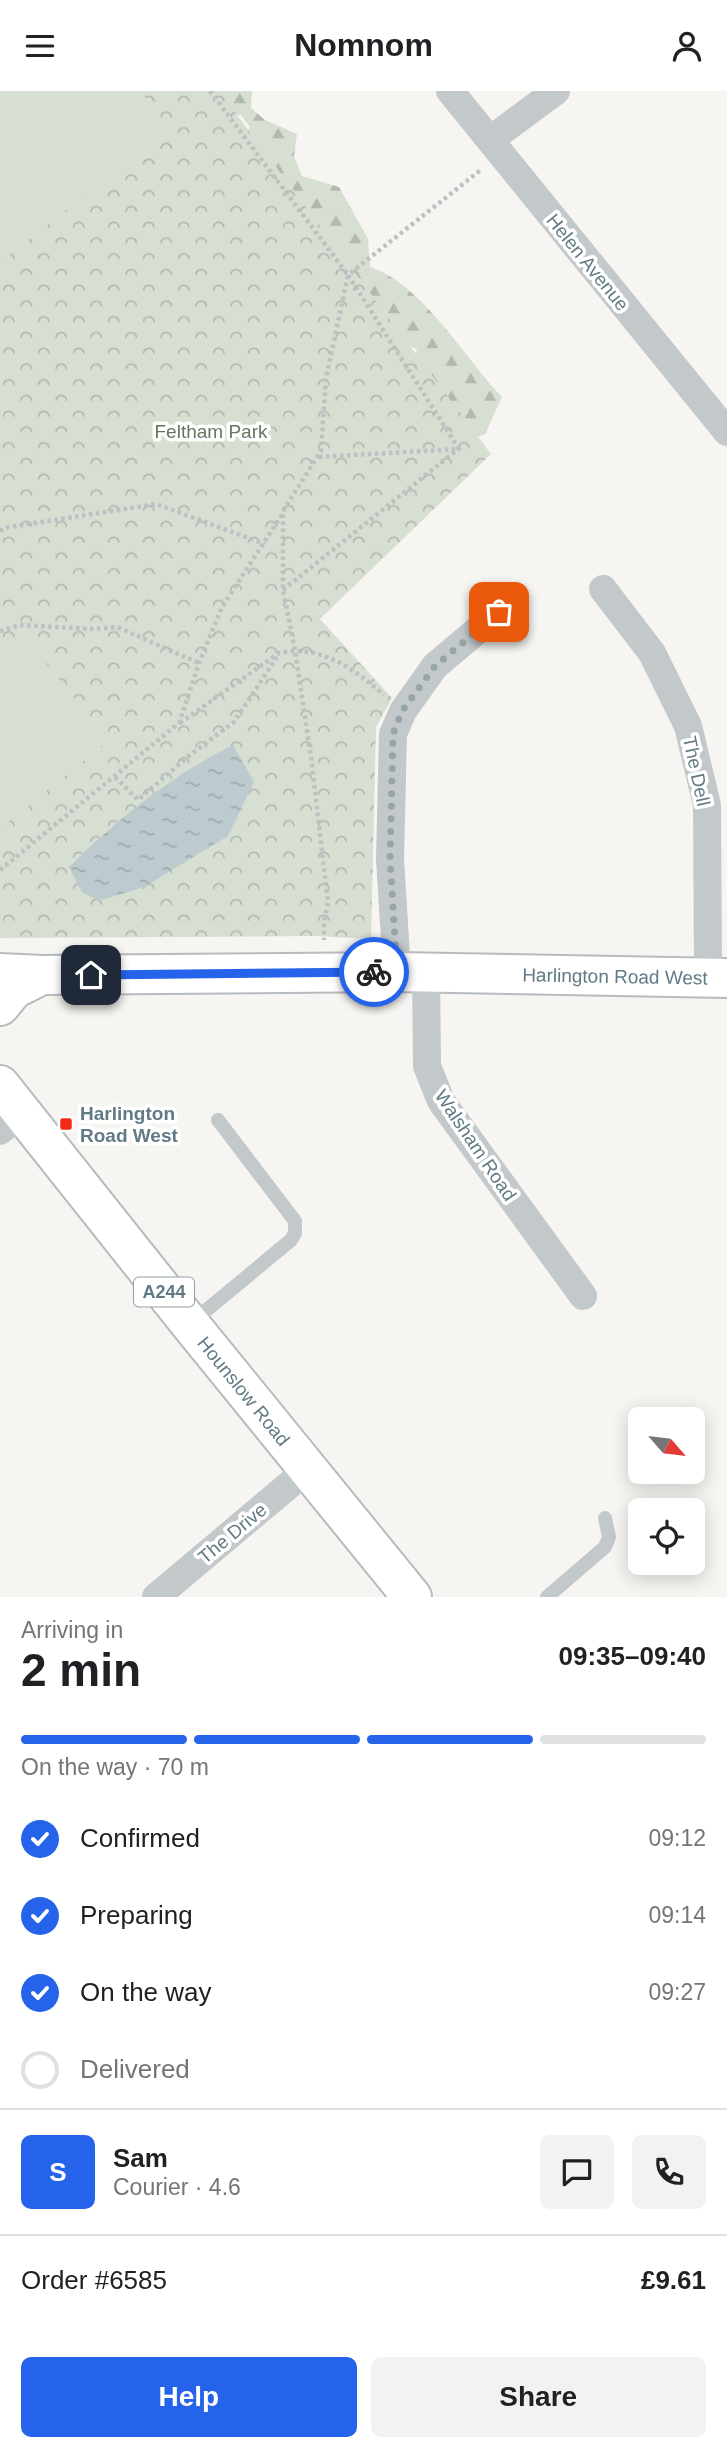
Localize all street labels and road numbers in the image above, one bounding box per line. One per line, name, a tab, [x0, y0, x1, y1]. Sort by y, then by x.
street label: Helen Avenue	[542, 210, 633, 315]
street label: The Dell	[679, 734, 714, 808]
street label: Harlington Road West	[522, 964, 709, 989]
street label: Walsham Road	[431, 1086, 520, 1205]
road number: A244	[134, 1277, 194, 1307]
street label: Hounslow Road	[193, 1333, 294, 1450]
street label: The Drive	[194, 1499, 271, 1568]

